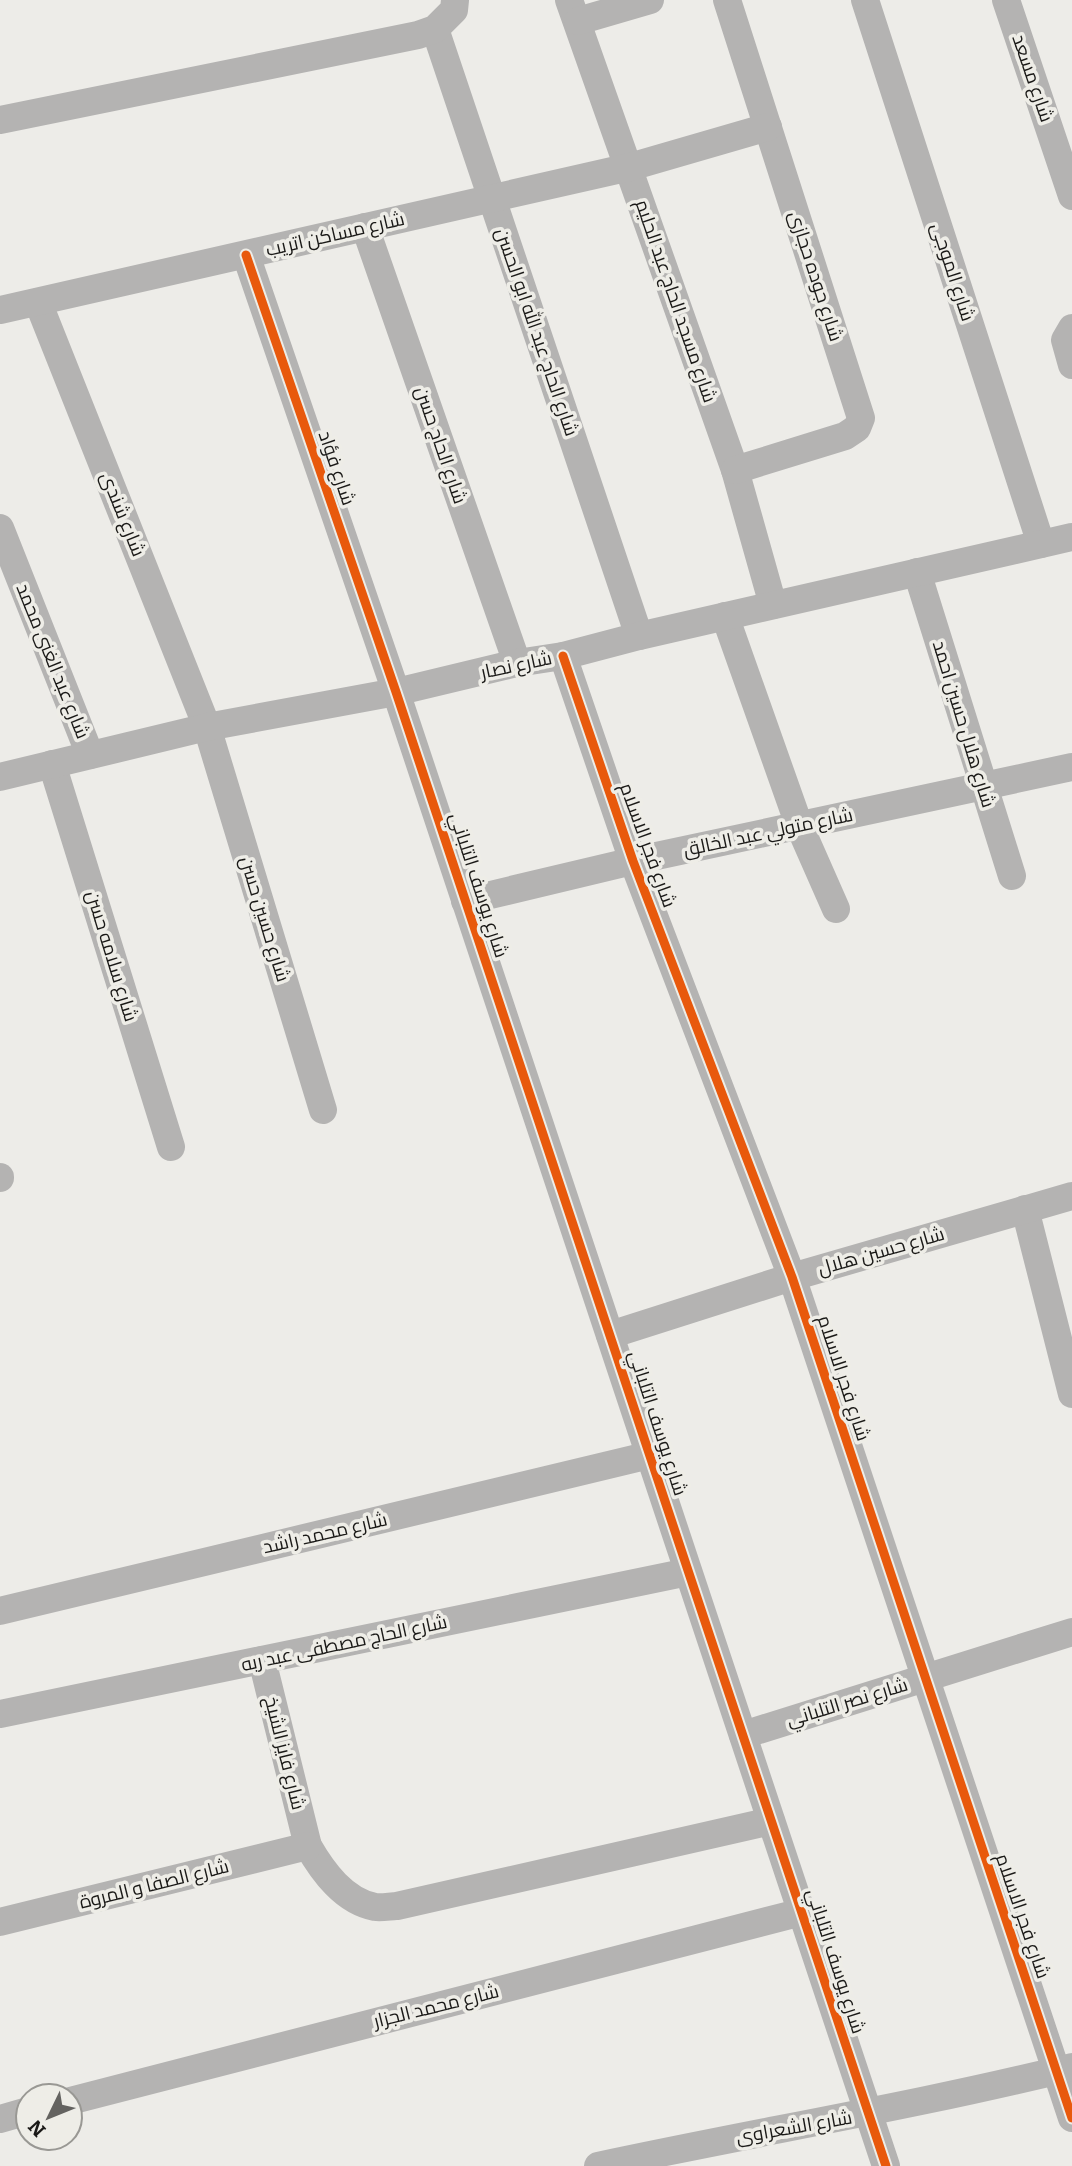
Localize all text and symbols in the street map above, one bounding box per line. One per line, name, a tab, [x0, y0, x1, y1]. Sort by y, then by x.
street label: شارع مسعد	[1005, 31, 1059, 126]
street label: شارع مسجد الحاج عبد الحليم	[629, 196, 722, 406]
street label: شارع مساكن اتريب	[263, 207, 407, 263]
street label: شارع جوده حجازى	[782, 208, 848, 345]
street label: شارع الموجى	[924, 220, 980, 325]
street label: شارع الحاج عبد الله ابو الحسن	[489, 225, 584, 440]
street label: شارع الحاج حسن	[408, 383, 472, 507]
street label: شارع فؤاد	[312, 428, 360, 509]
street label: شارع شندى	[94, 468, 150, 560]
street label: شارع عبد الغنى محمد	[10, 580, 95, 743]
street label: شارع هلال حسين احمد	[926, 638, 1000, 811]
street label: شارع نصار	[477, 646, 554, 686]
street label: شارع فجر الاسلام	[613, 780, 681, 911]
street label: شارع متولي عبد الخالق	[681, 803, 856, 864]
street label: شارع يوسف التلباني	[442, 810, 513, 961]
street label: شارع حسين حسن	[233, 853, 295, 985]
street label: شارع سلامه حسن	[79, 888, 143, 1025]
street label: شارع حسين هلال	[815, 1222, 948, 1282]
street label: شارع فجر الاسلام	[811, 1312, 875, 1444]
street label: شارع يوسف التلباني	[621, 1348, 692, 1499]
street label: شارع محمد راشد	[261, 1508, 390, 1560]
street label: شارع الحاج مصطفى عبد ربه	[239, 1610, 450, 1678]
street label: شارع نصر التلباني	[784, 1673, 911, 1734]
street label: شارع فايز الشيخ	[258, 1694, 310, 1813]
street label: شارع فجر الاسلام	[989, 1850, 1055, 1982]
street label: شارع الصفا و المروة	[77, 1854, 232, 1916]
street label: شارع يوسف التلباني	[799, 1886, 870, 2037]
street label: شارع محمد الجزار	[370, 1979, 502, 2035]
north arrow	[14, 2082, 84, 2152]
street label: شارع الشعراوى	[734, 2105, 854, 2151]
text: N	[23, 2115, 50, 2141]

